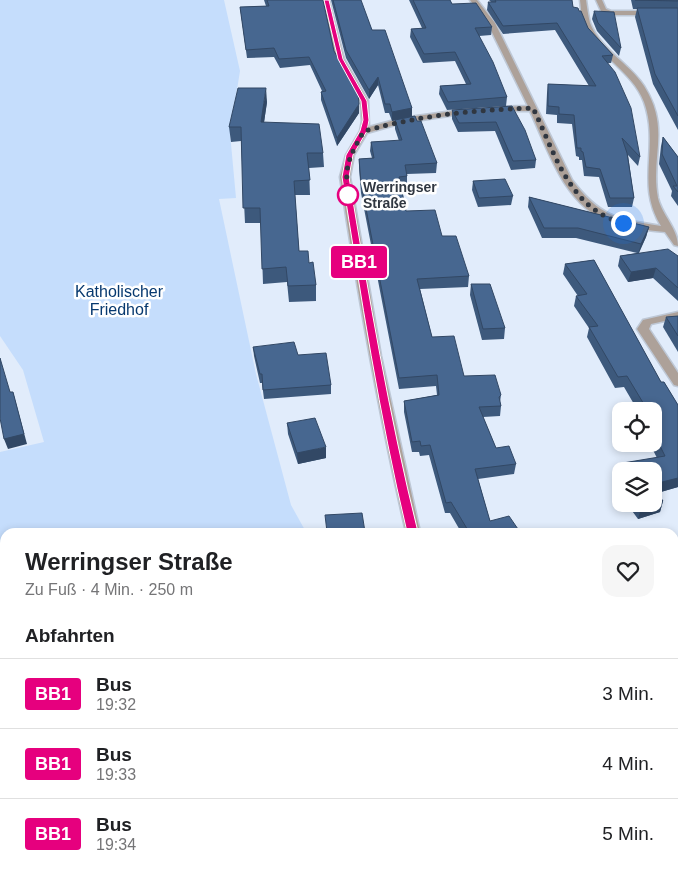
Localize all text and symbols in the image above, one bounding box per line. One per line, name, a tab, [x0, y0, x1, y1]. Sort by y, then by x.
place label: Werringser Straße	[363, 179, 437, 211]
marker: Werringser Straße	[337, 184, 359, 206]
your location	[611, 211, 636, 236]
line badge: BB1	[330, 246, 388, 278]
text: BB1	[341, 252, 377, 272]
park label: Katholischer Friedhof	[75, 283, 164, 318]
map controls	[612, 402, 662, 512]
button: locate	[612, 402, 662, 452]
button: layers	[612, 462, 662, 512]
button: heart	[602, 545, 654, 597]
text: Werringser Straße	[25, 548, 233, 575]
text: Zu Fuß · 4 Min. · 250 m	[25, 581, 193, 598]
text: Abfahrten	[25, 625, 115, 646]
text: Bus	[96, 674, 132, 695]
text: 3 Min.	[602, 683, 654, 704]
text: BB1	[35, 684, 71, 704]
text: 19:32	[96, 696, 136, 713]
text: Bus	[96, 744, 132, 765]
text: 4 Min.	[602, 753, 654, 774]
text: BB1	[35, 754, 71, 774]
text: 19:33	[96, 766, 136, 783]
text: Bus	[96, 814, 132, 835]
text: 5 Min.	[602, 823, 654, 844]
text: BB1	[35, 824, 71, 844]
text: 19:34	[96, 836, 136, 853]

